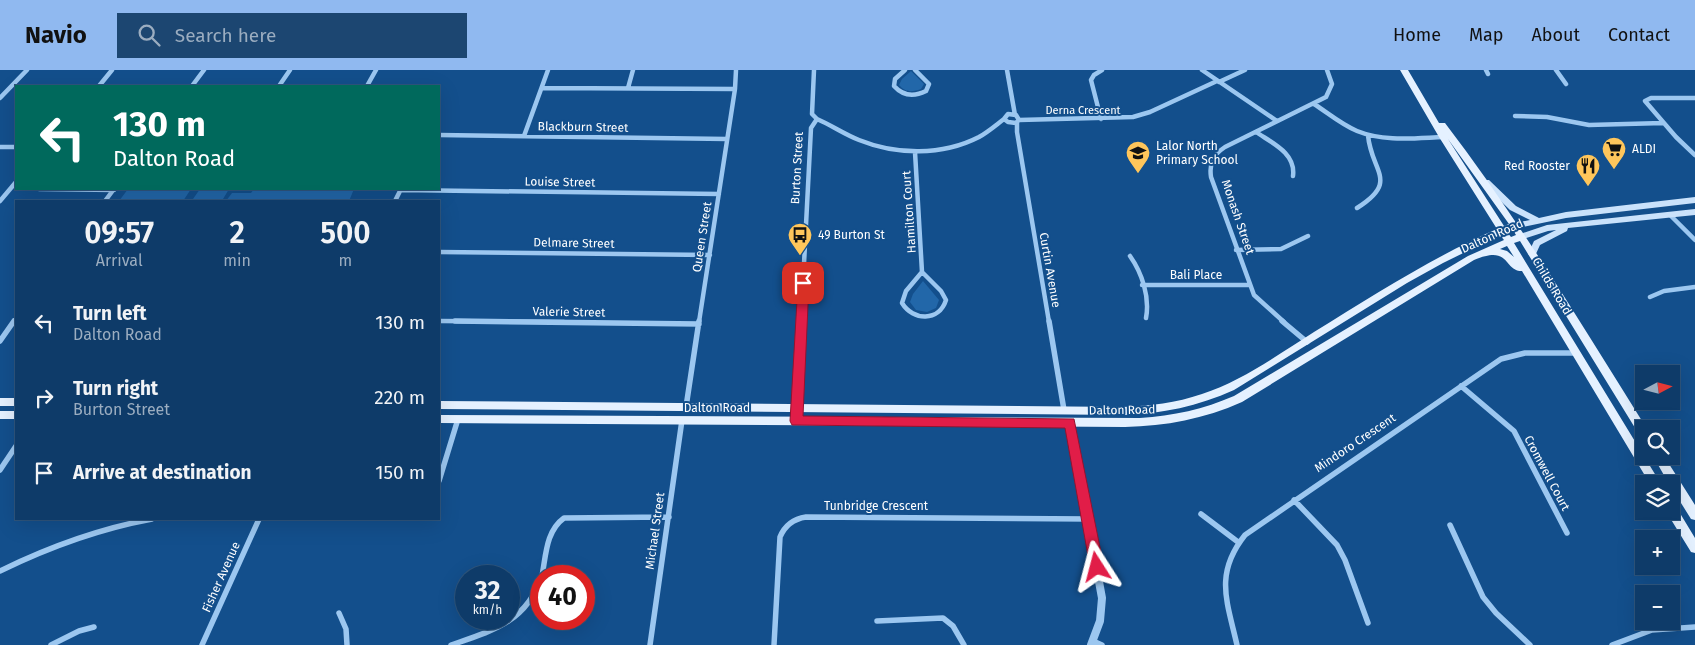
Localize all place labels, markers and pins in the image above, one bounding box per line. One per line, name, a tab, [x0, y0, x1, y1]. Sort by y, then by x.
supermarket icon: ALDI	[1601, 136, 1627, 170]
place label: Lalor North Primary School	[1156, 139, 1239, 167]
school or university icon: Lalor North Primary School	[1125, 140, 1151, 174]
place label: ALDI	[1632, 142, 1656, 156]
restaurant icon: Red Rooster	[1575, 153, 1601, 187]
place label: Red Rooster	[1504, 159, 1570, 173]
bus stop icon: 49 Burton St	[787, 222, 813, 256]
place label: 49 Burton St	[818, 228, 885, 242]
pin	[782, 262, 824, 304]

